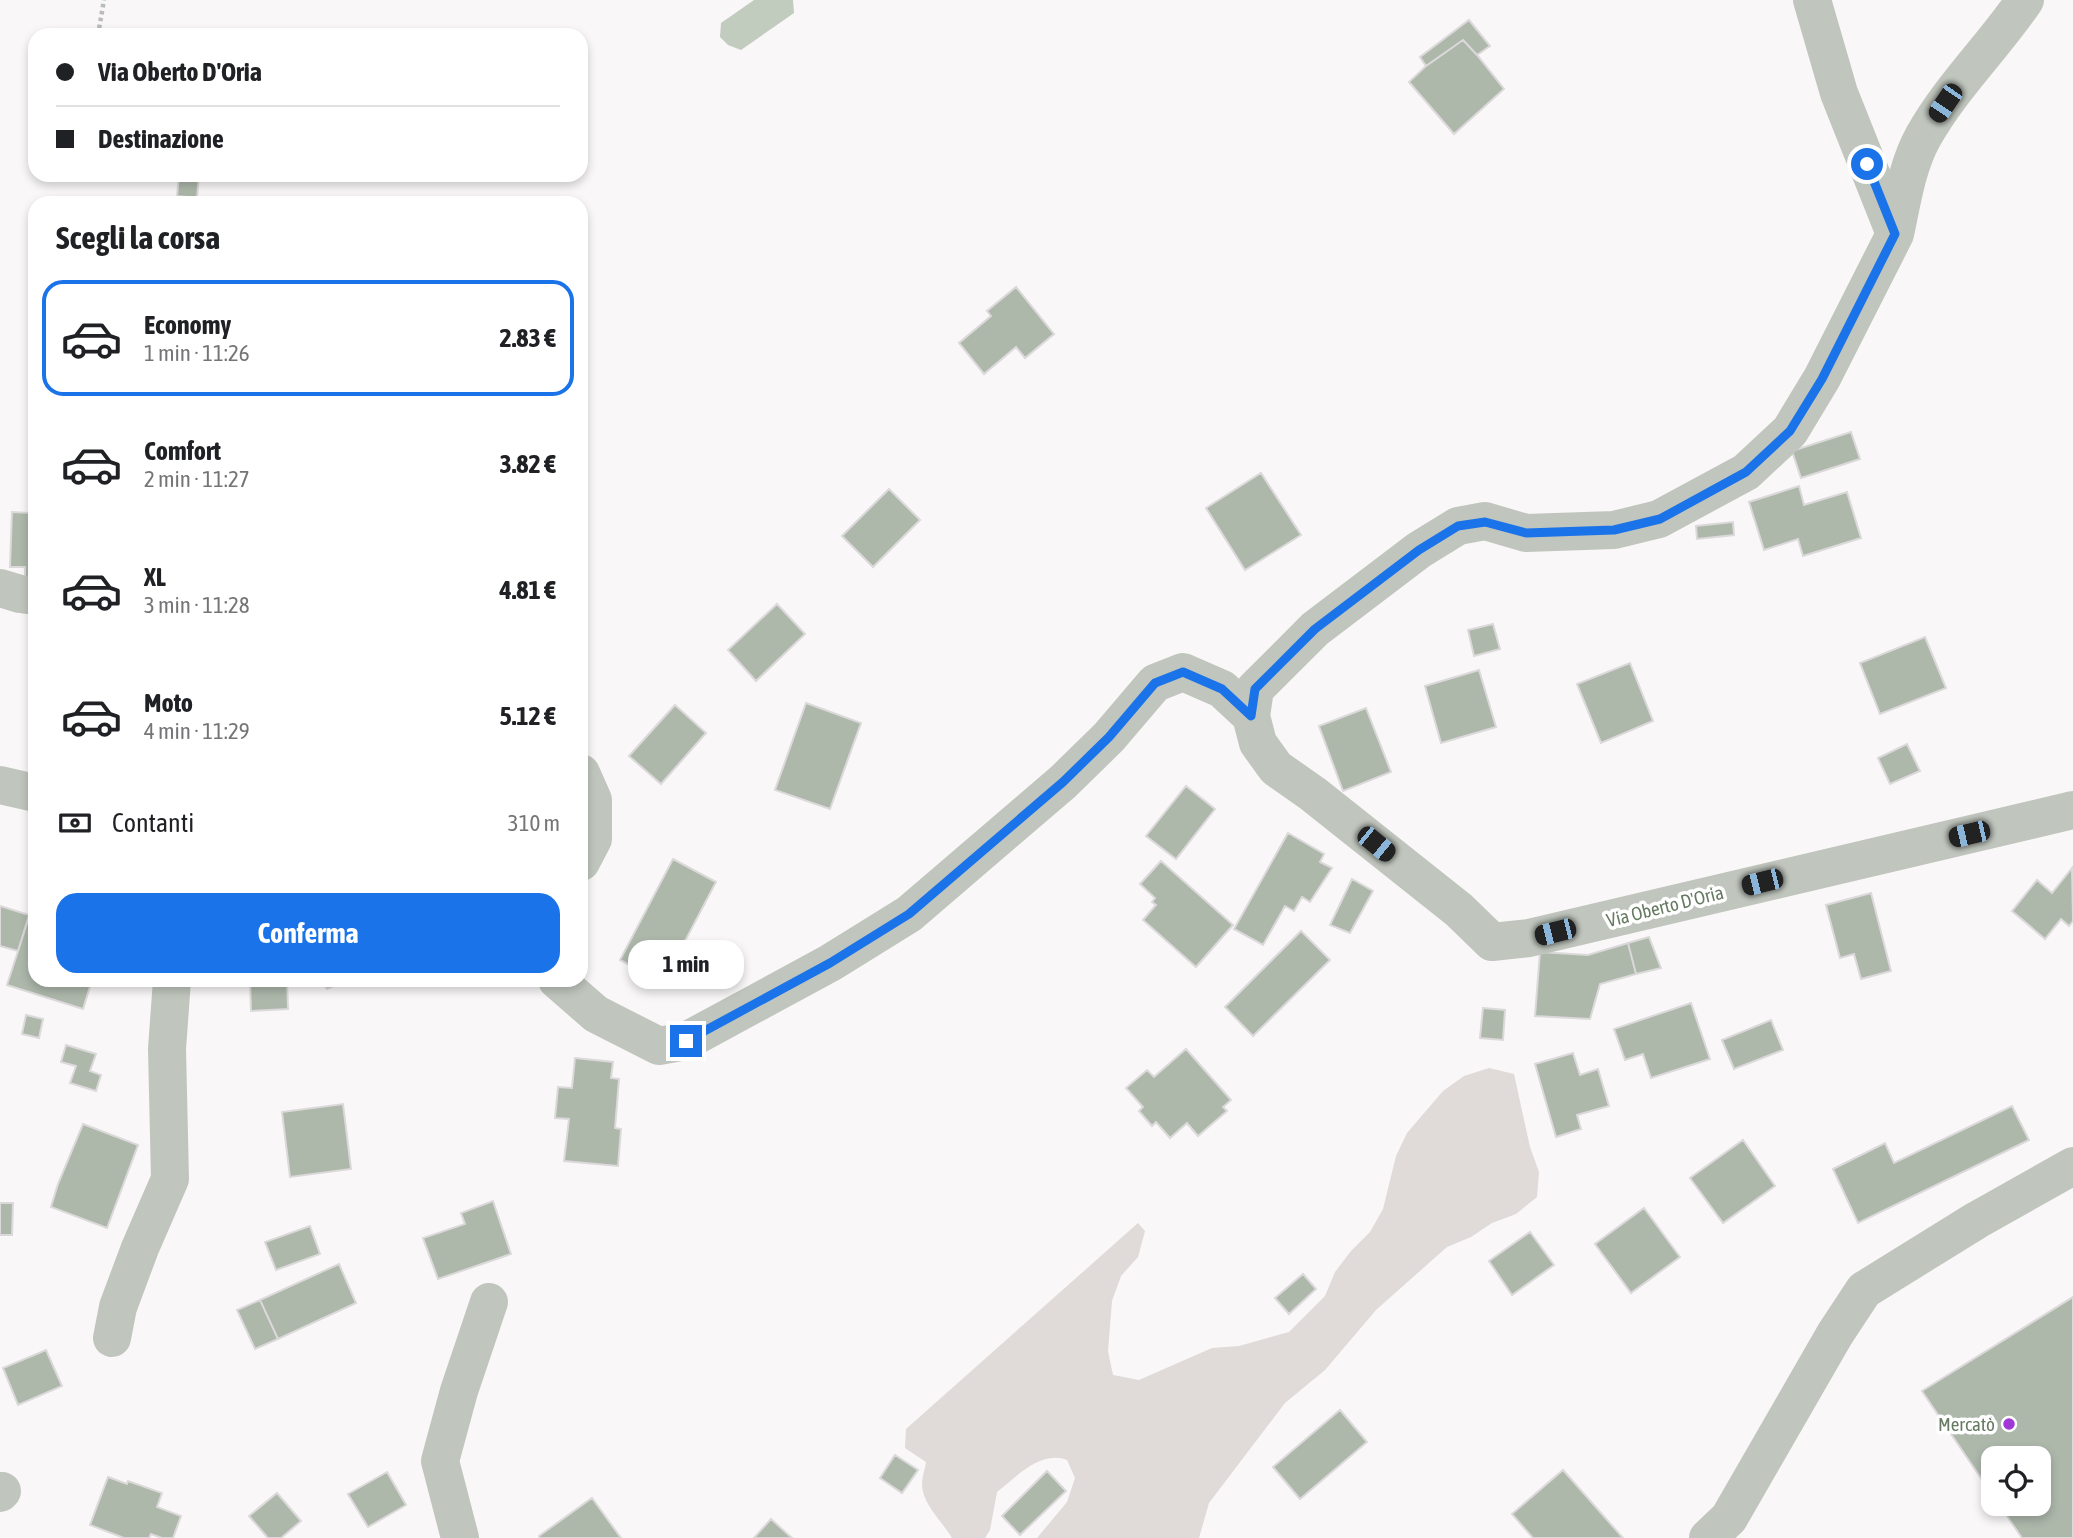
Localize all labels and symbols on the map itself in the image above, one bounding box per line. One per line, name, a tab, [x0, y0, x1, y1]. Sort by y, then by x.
car	[1925, 80, 1966, 126]
route start	[1851, 148, 1883, 180]
car	[1947, 819, 1992, 849]
car	[1354, 823, 1399, 865]
car	[1740, 867, 1785, 897]
street label: Via Oberto D'Oria	[1604, 881, 1726, 931]
car	[1533, 917, 1578, 947]
callout: 1 min	[628, 940, 744, 988]
route end	[670, 1025, 702, 1057]
place label: Mercatò	[1938, 1413, 1995, 1435]
marker: Mercatò	[2001, 1416, 2017, 1432]

